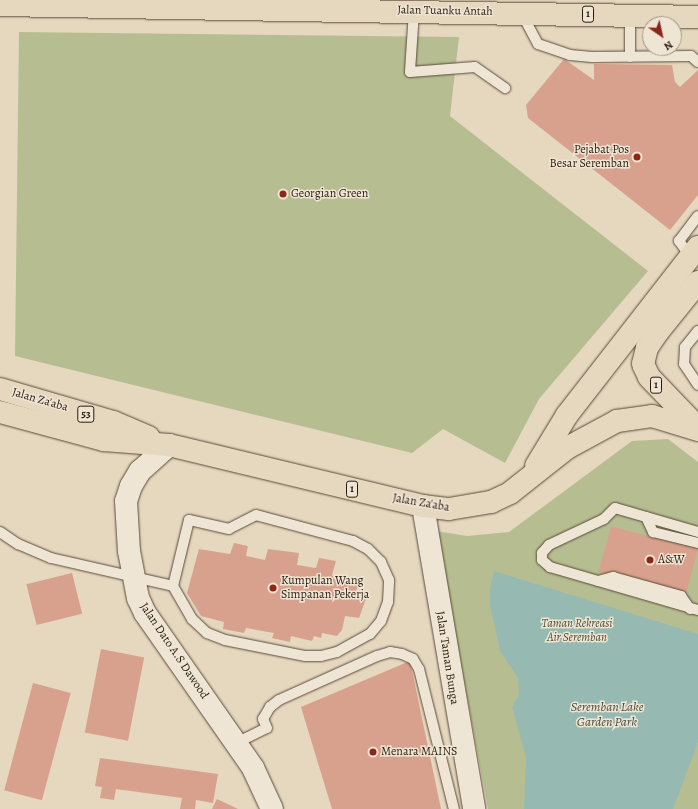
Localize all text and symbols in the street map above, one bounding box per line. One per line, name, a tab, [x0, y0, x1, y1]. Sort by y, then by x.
street label: Jalan Tuanku Antah	[397, 3, 493, 19]
road number: 1	[582, 5, 594, 23]
north arrow	[642, 16, 682, 56]
text: N	[661, 37, 676, 54]
place label: Pejabat Pos Besar Seremban	[550, 143, 629, 171]
marker: Pejabat Pos Besar Seremban	[632, 152, 642, 162]
place label: Georgian Green	[291, 187, 368, 201]
marker: Georgian Green	[278, 189, 288, 199]
road number: 1	[650, 376, 662, 394]
street label: Jalan Za'aba	[10, 385, 70, 415]
road number: 53	[77, 405, 95, 423]
road number: 1	[346, 480, 358, 498]
street label: Jalan Za'aba	[391, 491, 451, 515]
place label: A&W	[658, 553, 685, 567]
marker: A&W	[645, 555, 655, 565]
place label: Kumpulan Wang Simpanan Pekerja	[281, 574, 369, 602]
marker: Kumpulan Wang Simpanan Pekerja	[268, 583, 278, 593]
street label: Jalan Dato A.S Dawood	[136, 600, 212, 702]
street label: Jalan Taman Bunga	[433, 610, 461, 706]
park label: Taman Rekreasi Air Seremban	[542, 617, 612, 645]
water label: Seremban Lake Garden Park	[571, 700, 643, 731]
place label: Menara MAINS	[381, 745, 457, 759]
marker: Menara MAINS	[368, 747, 378, 757]

